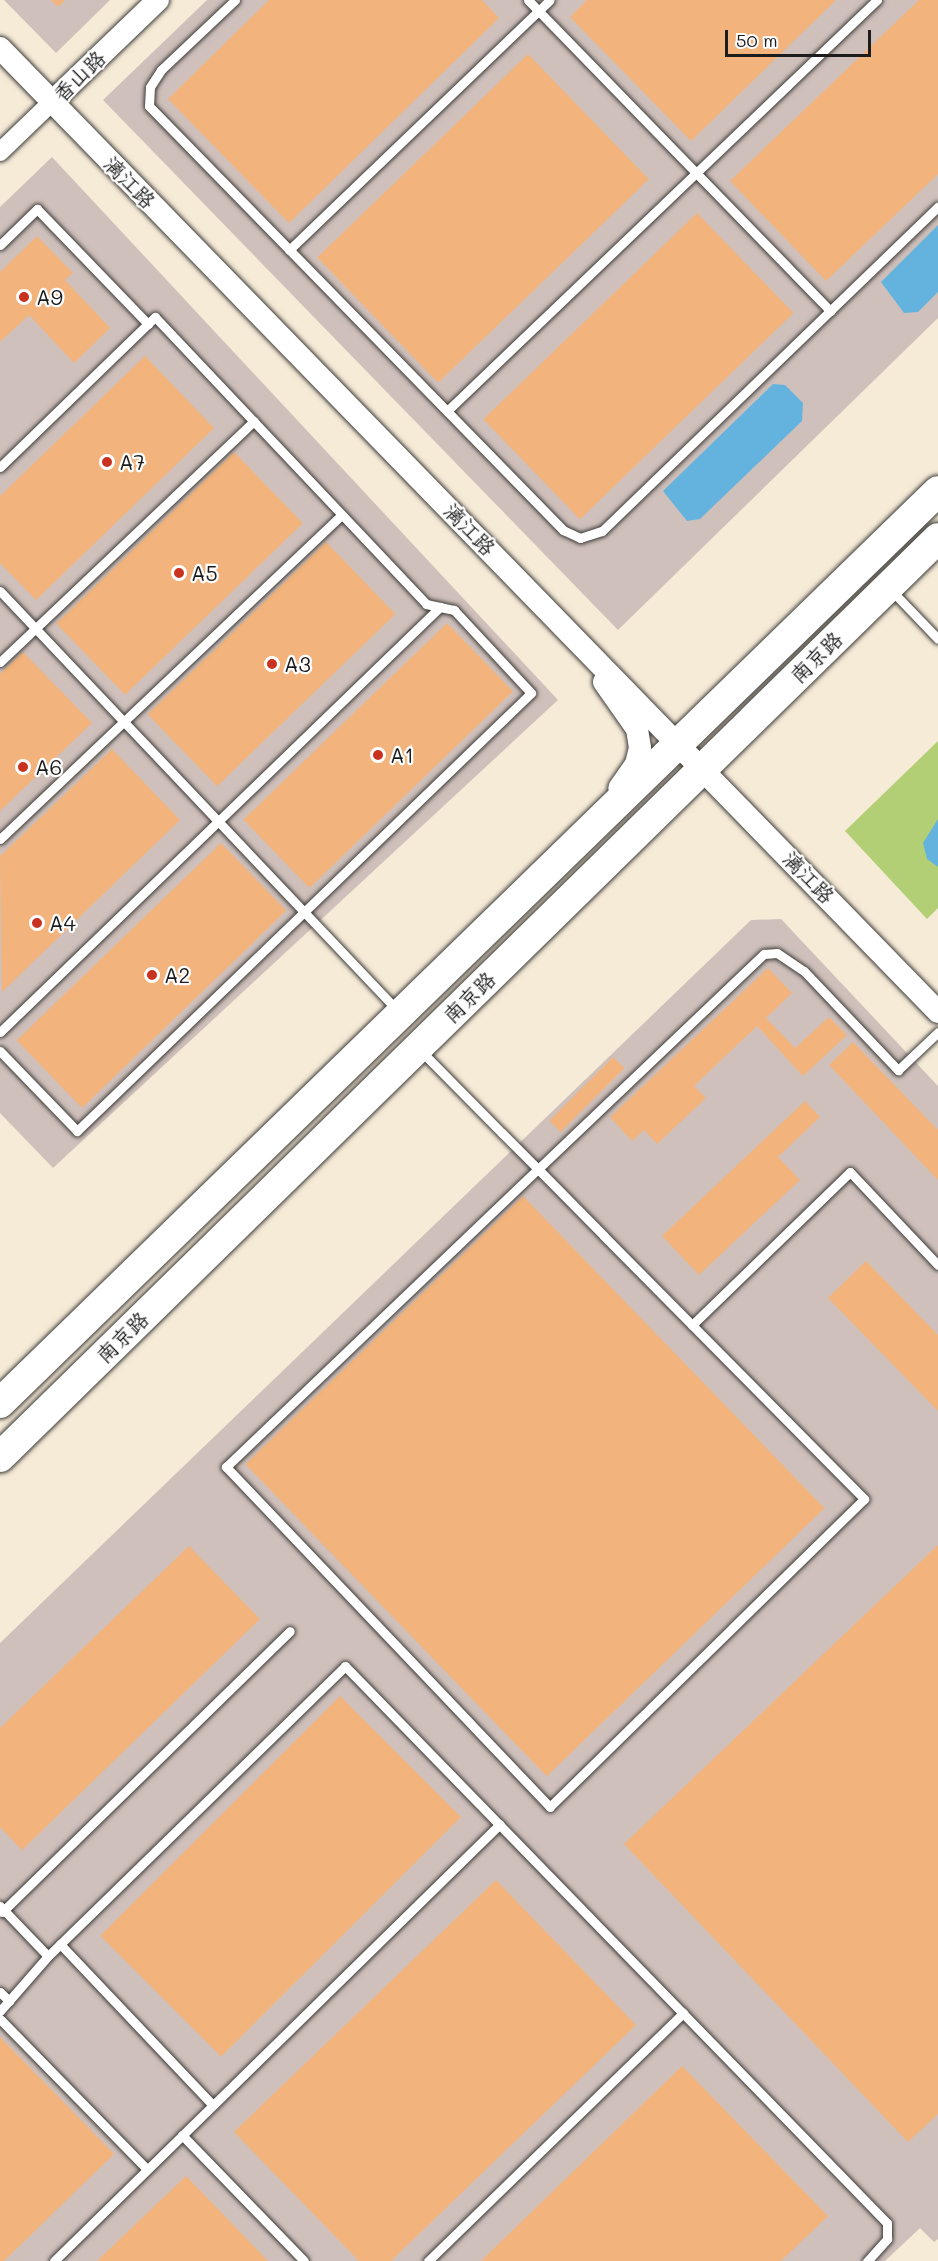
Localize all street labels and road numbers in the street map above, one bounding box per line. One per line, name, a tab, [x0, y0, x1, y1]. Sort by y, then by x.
street label: 香山路	[48, 45, 110, 107]
street label: 漓江路	[99, 151, 161, 213]
street label: 漓江路	[439, 498, 501, 560]
street label: 南京路	[785, 626, 847, 688]
street label: 漓江路	[778, 846, 840, 908]
street label: 南京路	[438, 966, 500, 1028]
street label: 南京路	[91, 1306, 153, 1368]

